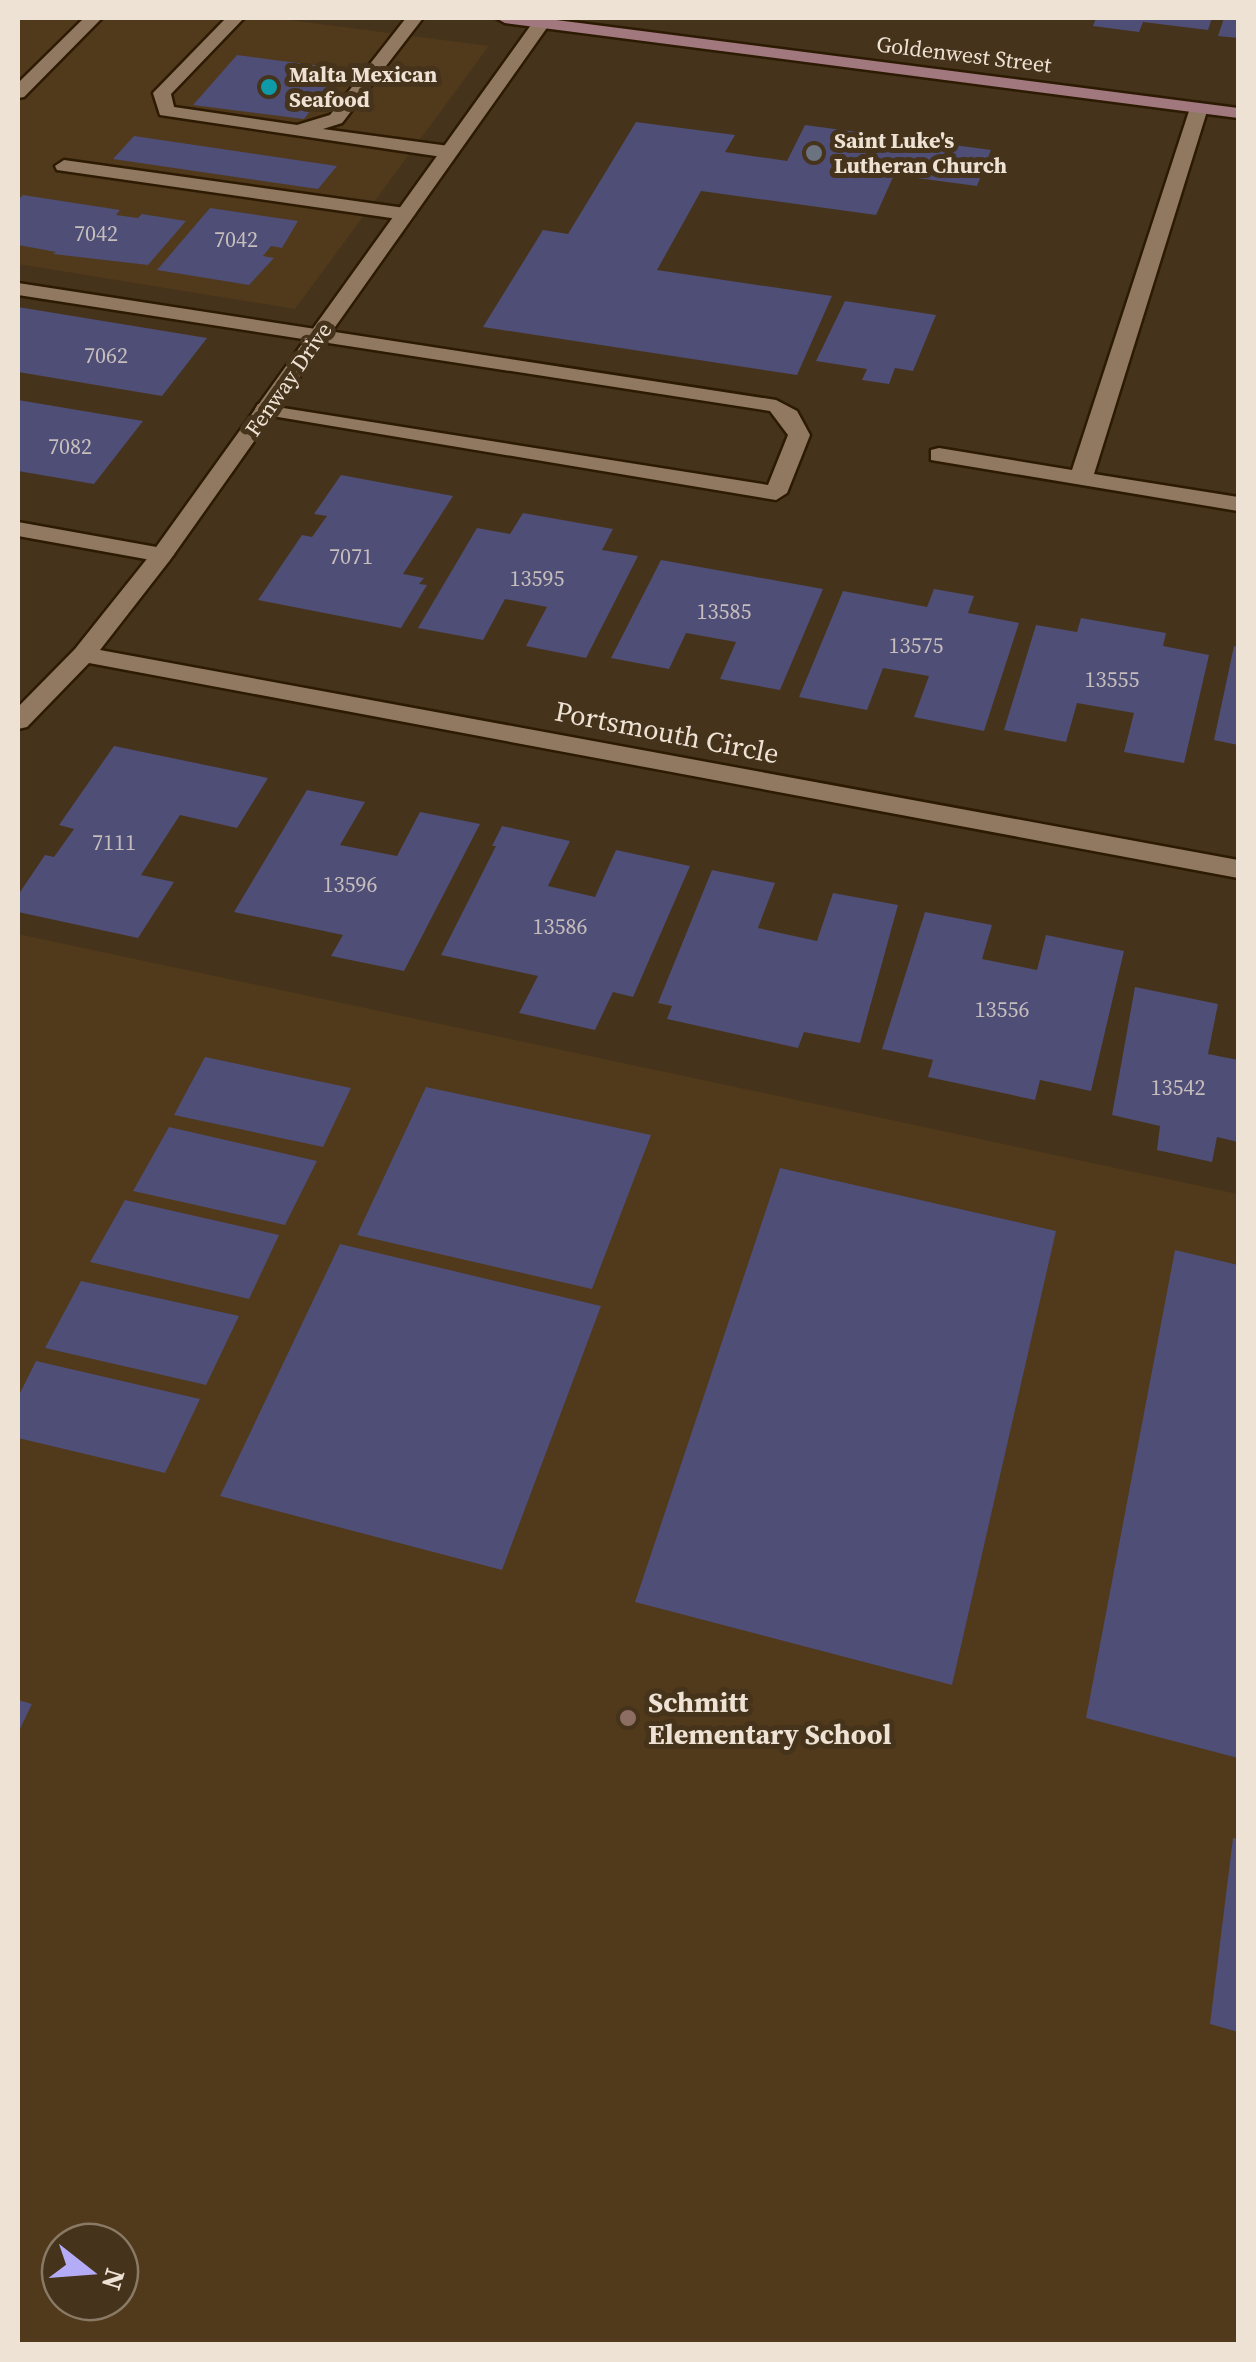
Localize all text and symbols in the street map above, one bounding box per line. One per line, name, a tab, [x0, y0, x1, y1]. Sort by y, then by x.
street label: Goldenwest Street	[875, 28, 1054, 80]
place label: Malta Mexican Seafood	[289, 59, 438, 114]
marker: Malta Mexican Seafood	[258, 76, 280, 98]
place label: Saint Luke's Lutheran Church	[834, 125, 1007, 180]
marker: Saint Luke's Lutheran Church	[803, 142, 825, 164]
house number: 7042	[74, 218, 118, 248]
house number: 7042	[214, 224, 258, 254]
street label: Fenway Drive	[238, 316, 338, 442]
house number: 7062	[84, 340, 128, 370]
house number: 7082	[48, 431, 92, 461]
house number: 7071	[329, 541, 373, 571]
house number: 13595	[509, 563, 565, 593]
house number: 13585	[696, 596, 752, 626]
house number: 13575	[888, 630, 944, 660]
house number: 13555	[1084, 664, 1140, 694]
street label: Portsmouth Circle	[552, 692, 782, 772]
house number: 7111	[92, 827, 136, 857]
house number: 13596	[322, 869, 378, 899]
house number: 13586	[532, 911, 588, 941]
house number: 13556	[974, 994, 1030, 1024]
house number: 13542	[1150, 1072, 1206, 1102]
place label: Schmitt Elementary School	[648, 1683, 892, 1753]
marker: Schmitt Elementary School	[617, 1707, 639, 1729]
north arrow	[40, 2222, 140, 2322]
text: N	[93, 2264, 135, 2295]

